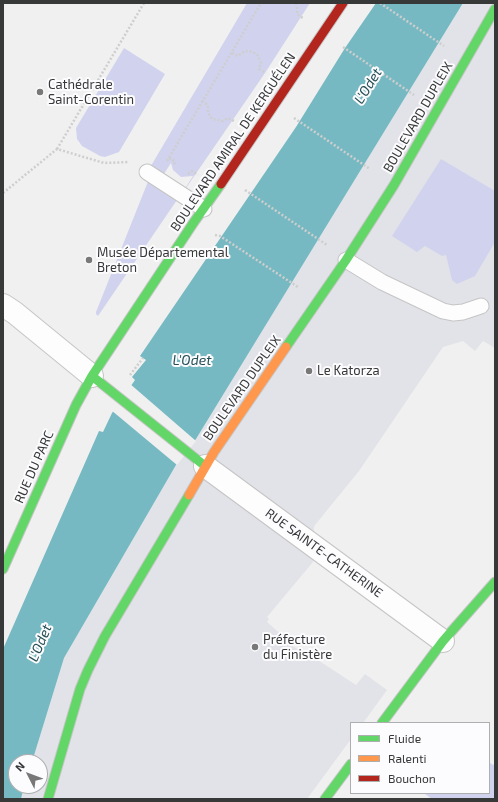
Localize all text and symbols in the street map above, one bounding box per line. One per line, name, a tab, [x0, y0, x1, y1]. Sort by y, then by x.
street label: BOULEVARD AMIRAL DE KERGUÉLEN	[167, 50, 299, 234]
street label: BOULEVARD DUPLEIX	[380, 59, 456, 175]
water label: L'Odet	[351, 65, 385, 107]
place label: Cathédrale Saint-Corentin	[48, 77, 134, 108]
marker: Cathédrale Saint-Corentin	[35, 87, 45, 97]
place label: Musée Départemental Breton	[97, 245, 229, 276]
marker: Musée Départemental Breton	[84, 255, 94, 265]
street label: BOULEVARD DUPLEIX	[200, 332, 284, 444]
water label: L'Odet	[173, 352, 211, 368]
place label: Le Katorza	[317, 363, 380, 379]
marker: Le Katorza	[304, 366, 314, 376]
street label: RUE DU PARC	[11, 428, 57, 506]
street label: RUE SAINTE-CATHERINE	[262, 505, 386, 601]
water label: L'Odet	[25, 622, 55, 664]
place label: Préfecture du Finistère	[263, 632, 332, 663]
marker: Préfecture du Finistère	[250, 642, 260, 652]
legend	[350, 722, 490, 794]
text: Fluide	[388, 731, 421, 745]
text: Ralenti	[388, 751, 427, 765]
north arrow	[8, 754, 48, 794]
text: N	[12, 759, 27, 774]
text: Bouchon	[388, 771, 436, 785]

